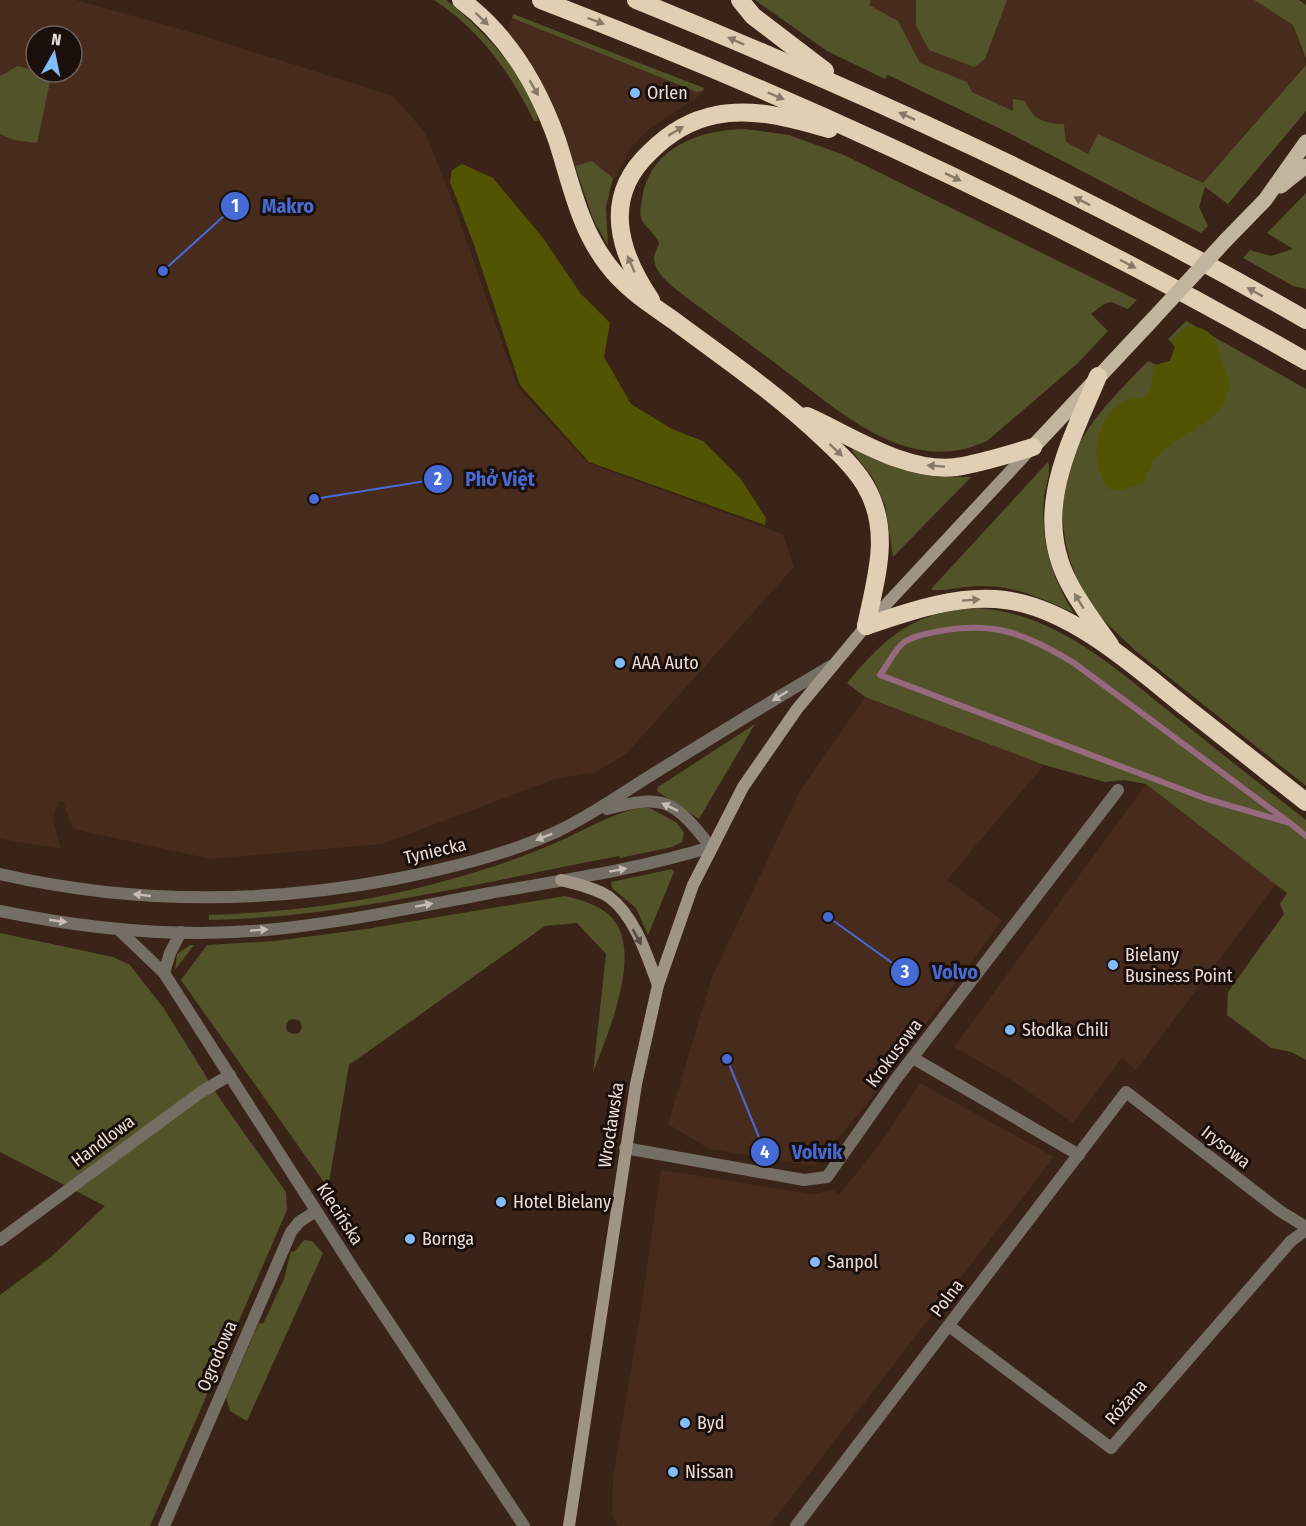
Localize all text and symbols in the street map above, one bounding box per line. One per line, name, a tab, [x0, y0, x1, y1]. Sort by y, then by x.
one-way arrow	[475, 11, 489, 25]
one-way arrow	[587, 17, 605, 26]
north arrow	[24, 24, 84, 84]
text: N	[50, 30, 62, 50]
one-way arrow	[727, 36, 745, 46]
one-way arrow	[529, 80, 539, 97]
place label: Orlen	[647, 82, 688, 104]
marker: Orlen	[628, 86, 642, 100]
one-way arrow	[768, 91, 785, 100]
one-way arrow	[898, 112, 915, 121]
one-way arrow	[668, 126, 685, 136]
one-way arrow	[945, 172, 962, 181]
callout: Makro	[220, 187, 326, 225]
text: Makro	[262, 194, 314, 218]
text: 1	[231, 195, 239, 217]
one-way arrow	[1073, 197, 1091, 207]
one-way arrow	[626, 254, 636, 272]
one-way arrow	[1119, 259, 1136, 269]
one-way arrow	[1246, 287, 1263, 297]
one-way arrow	[828, 443, 843, 457]
callout: Phở Việt	[423, 460, 547, 498]
one-way arrow	[926, 461, 945, 471]
text: Phở Việt	[465, 467, 536, 491]
text: 2	[433, 468, 442, 490]
one-way arrow	[1074, 593, 1085, 609]
one-way arrow	[961, 595, 980, 605]
place label: AAA Auto	[632, 652, 699, 674]
marker: AAA Auto	[613, 656, 627, 670]
one-way arrow	[772, 690, 788, 701]
one-way arrow	[661, 802, 678, 811]
one-way arrow	[535, 832, 553, 842]
street label: Tyniecka	[402, 833, 468, 869]
one-way arrow	[609, 865, 628, 874]
one-way arrow	[132, 890, 151, 900]
one-way arrow	[414, 901, 433, 910]
one-way arrow	[48, 917, 67, 926]
one-way arrow	[250, 926, 269, 935]
one-way arrow	[632, 929, 642, 946]
place label: Bielany Business Point	[1125, 944, 1233, 987]
callout: Volvo	[890, 953, 990, 991]
marker: Bielany Business Point	[1106, 958, 1120, 972]
text: Volvo	[931, 960, 978, 984]
text: 3	[900, 961, 910, 983]
street label: Krokusowa	[861, 1014, 927, 1092]
place label: Słodka Chili	[1022, 1019, 1109, 1041]
marker: Słodka Chili	[1003, 1023, 1017, 1037]
street label: Wrocławska	[593, 1080, 629, 1169]
street label: Handlowa	[67, 1110, 139, 1172]
street label: Irysowa	[1197, 1121, 1255, 1173]
callout: Volvik	[750, 1133, 855, 1171]
text: Volvik	[791, 1140, 843, 1164]
text: 4	[760, 1141, 770, 1163]
street label: Klecińska	[312, 1179, 368, 1249]
place label: Hotel Bielany	[513, 1191, 611, 1213]
marker: Hotel Bielany	[494, 1195, 508, 1209]
place label: Bornga	[422, 1228, 474, 1250]
marker: Bornga	[403, 1232, 417, 1246]
place label: Sanpol	[827, 1251, 878, 1273]
marker: Sanpol	[808, 1255, 822, 1269]
street label: Polna	[926, 1275, 968, 1321]
street label: Ogrodowa	[192, 1317, 242, 1395]
street label: Różana	[1100, 1375, 1152, 1429]
place label: Byd	[697, 1412, 724, 1434]
marker: Byd	[678, 1416, 692, 1430]
place label: Nissan	[685, 1461, 734, 1483]
marker: Nissan	[666, 1465, 680, 1479]

